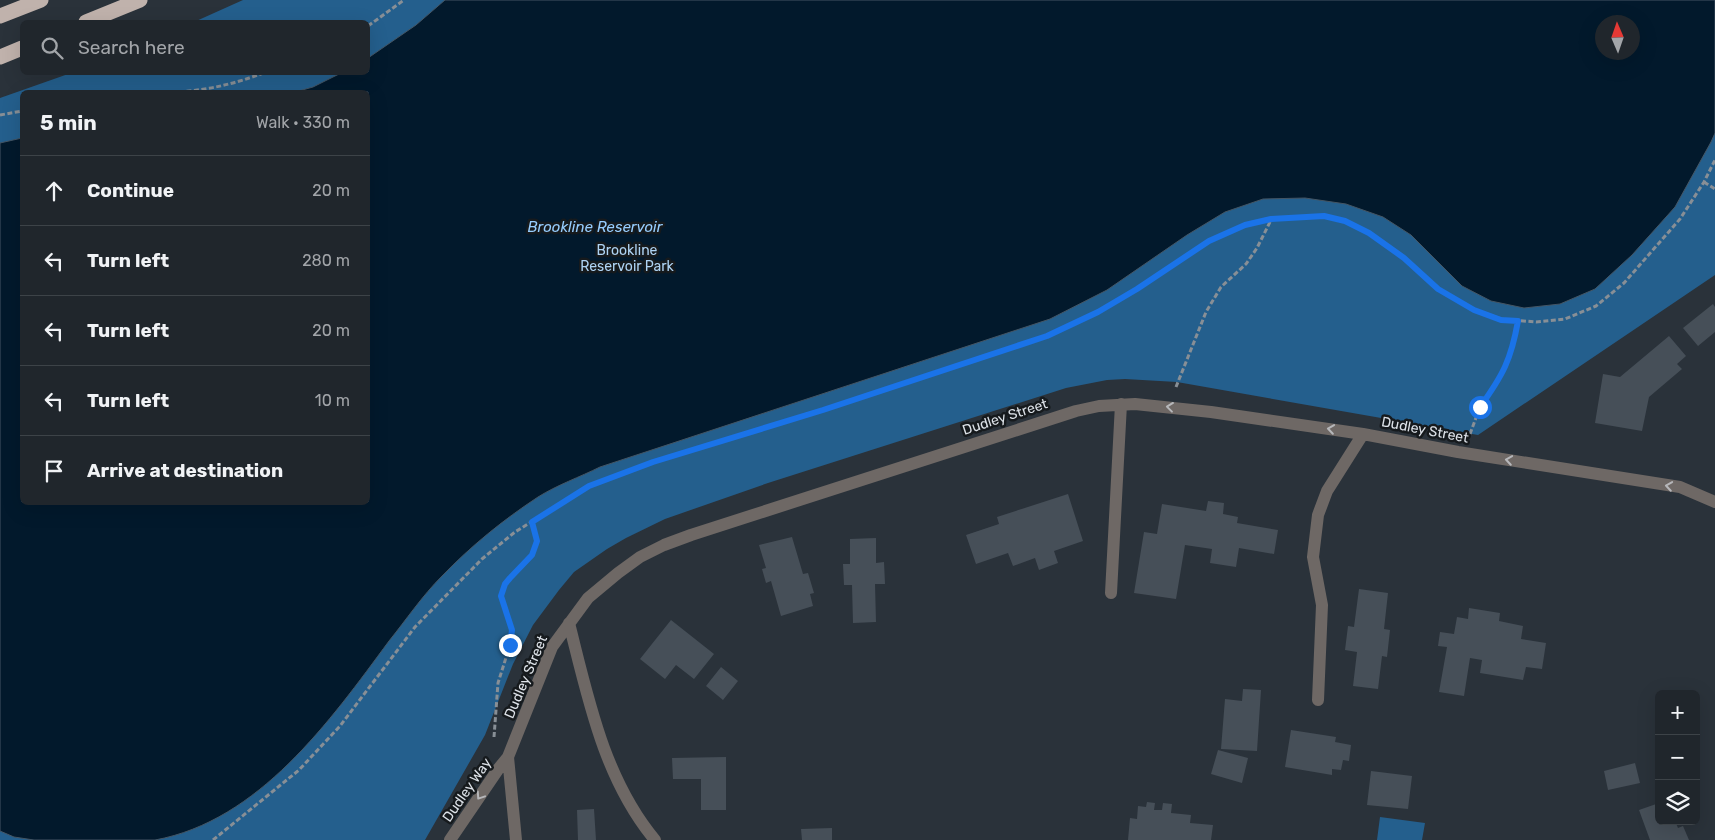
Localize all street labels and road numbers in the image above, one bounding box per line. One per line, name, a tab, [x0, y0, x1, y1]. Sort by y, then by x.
street label: Dudley Street	[960, 395, 1050, 439]
street label: Dudley Street	[1380, 413, 1471, 447]
street label: Dudley Street	[501, 632, 551, 721]
street label: Dudley Way	[439, 755, 495, 825]

